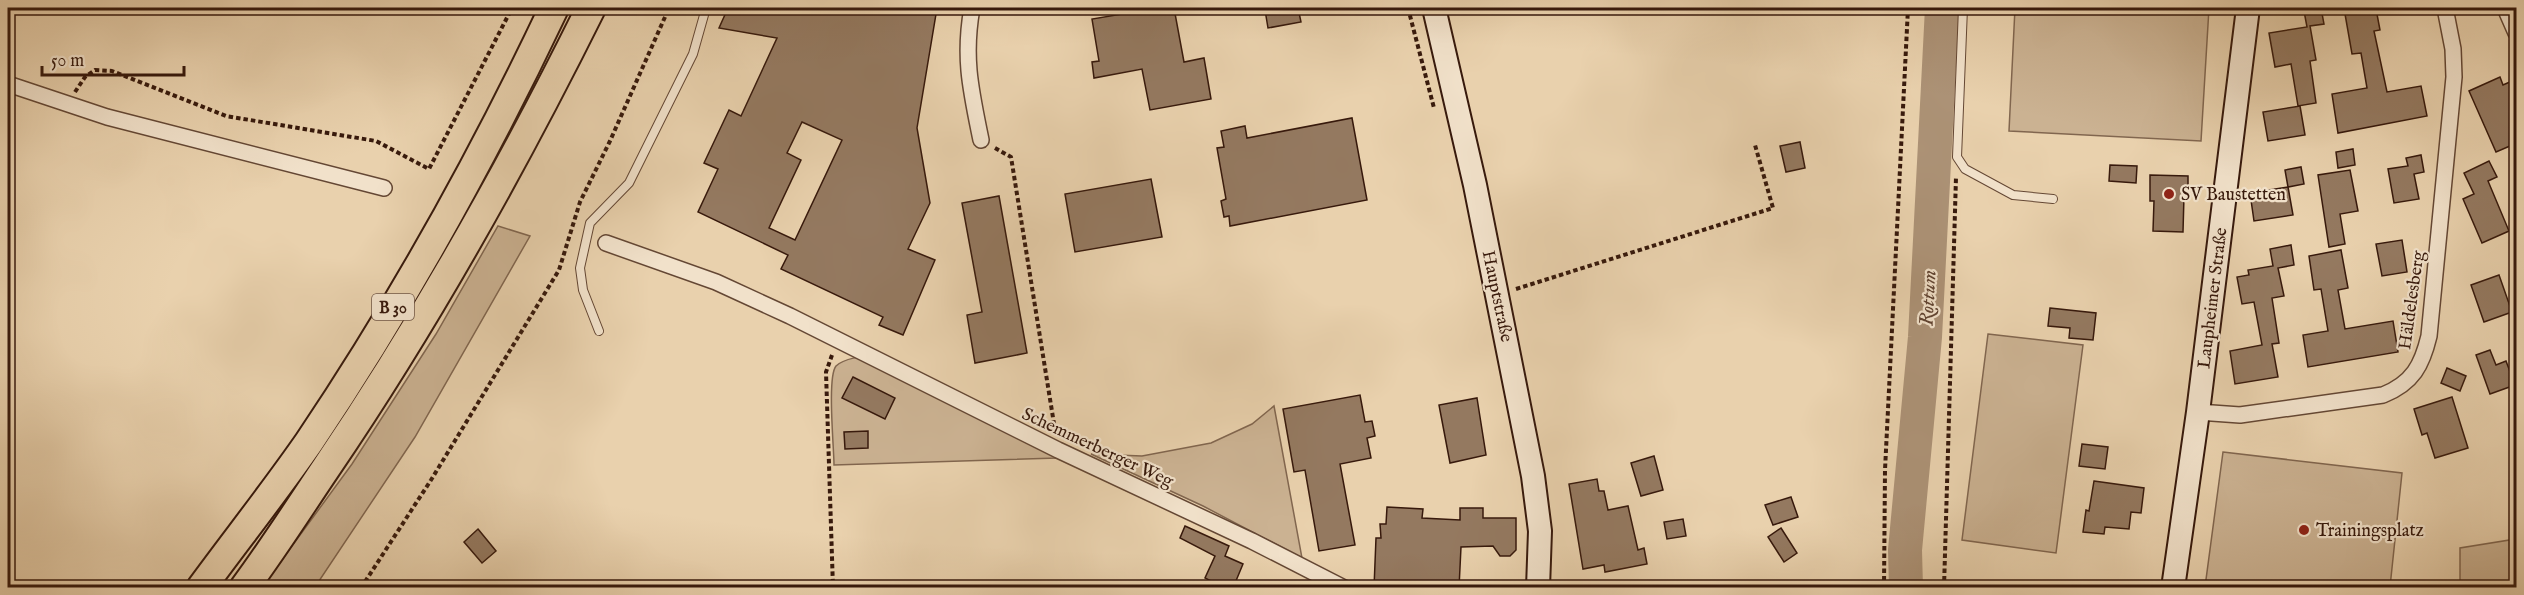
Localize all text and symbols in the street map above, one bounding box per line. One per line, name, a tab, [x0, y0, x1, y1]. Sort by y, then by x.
scale bar	[42, 39, 184, 77]
text: 50 m	[51, 50, 84, 73]
place label: SV Baustetten	[2181, 184, 2286, 207]
marker: SV Baustetten	[2162, 187, 2176, 201]
street label: Laupheimer Straße	[2193, 226, 2234, 370]
street label: Hauptstraße	[1476, 248, 1517, 344]
street label: Häldelesberg	[2394, 249, 2431, 351]
water label: Rottum	[1915, 269, 1942, 327]
road number: B 30	[372, 294, 414, 320]
street label: Schemmerberger Weg	[1018, 403, 1177, 494]
place label: Trainingsplatz	[2316, 520, 2424, 543]
marker: Trainingsplatz	[2297, 523, 2311, 537]

